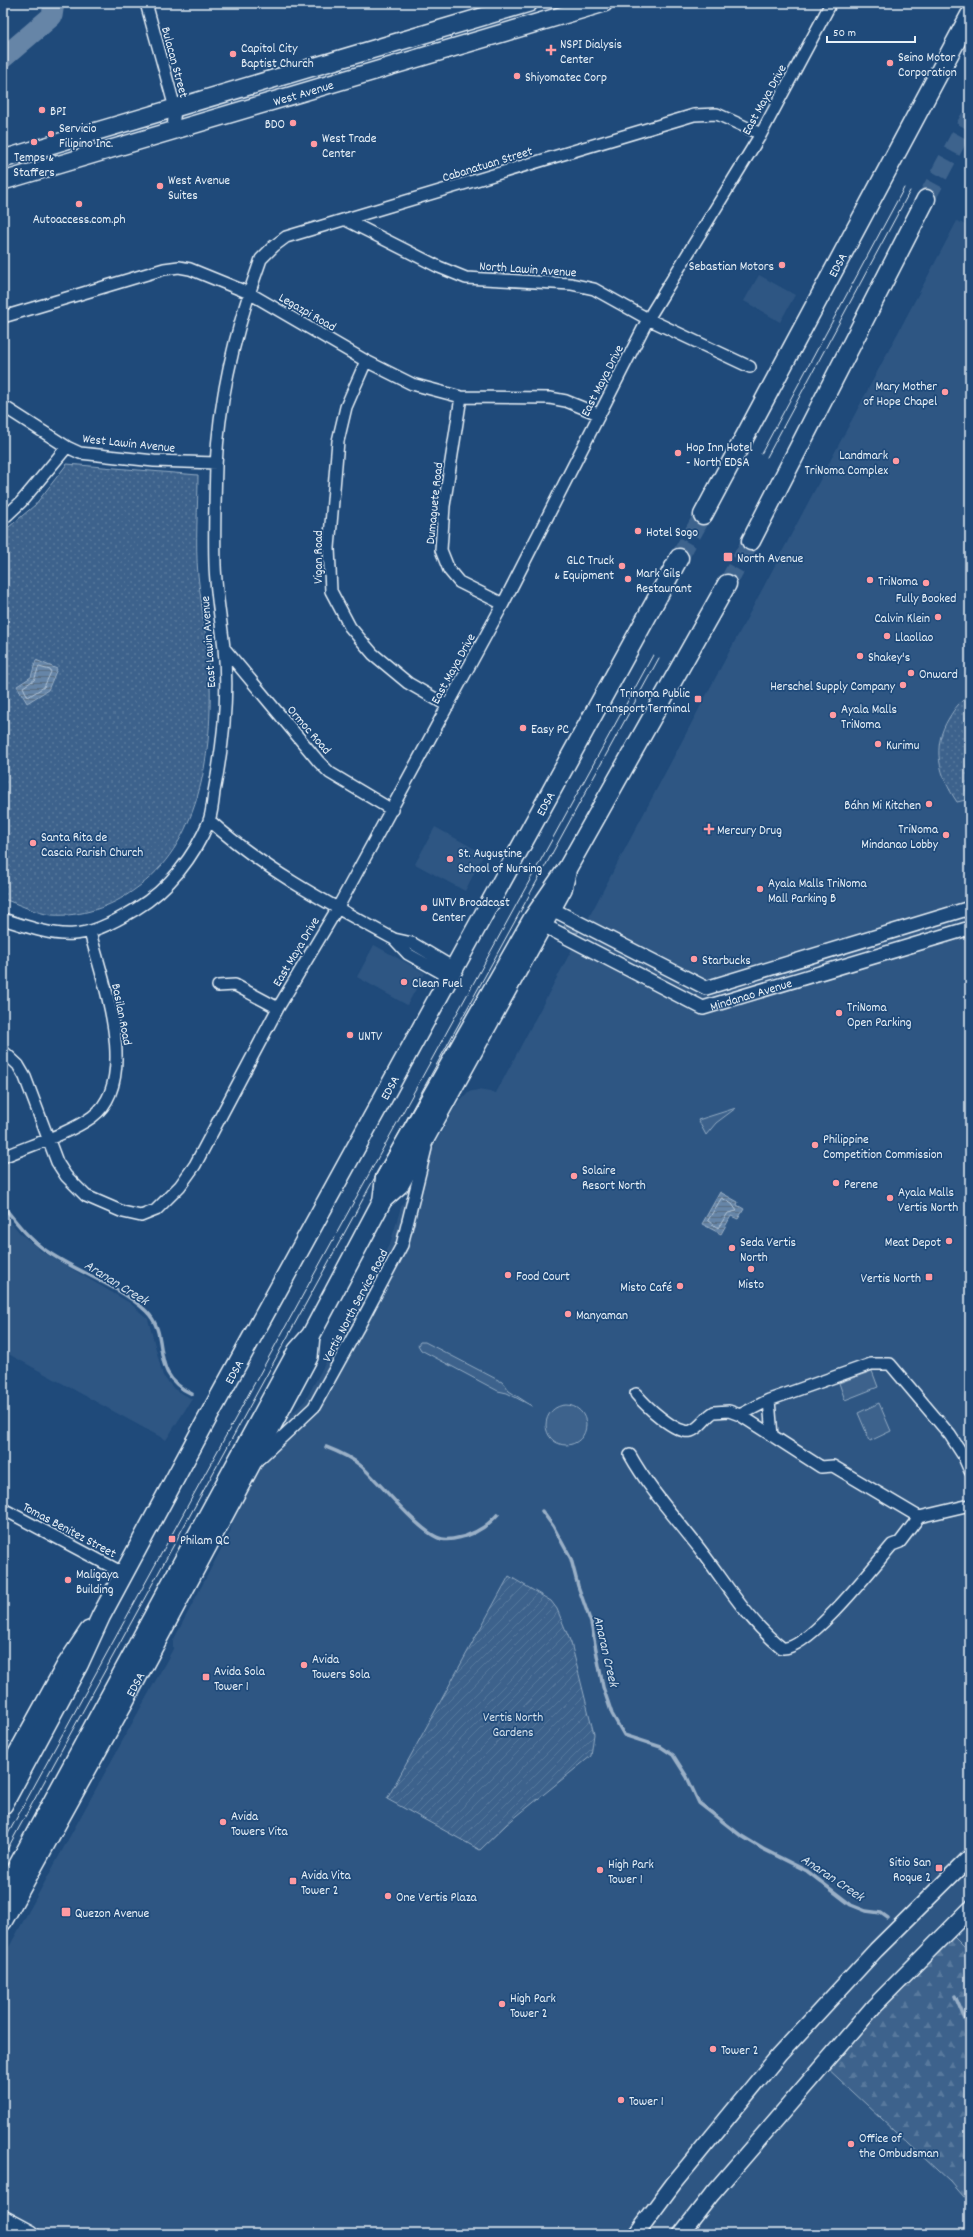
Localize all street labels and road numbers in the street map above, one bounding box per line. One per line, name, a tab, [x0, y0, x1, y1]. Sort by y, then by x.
street label: Bulacan Street	[155, 25, 192, 100]
street label: East Maya Drive	[738, 61, 793, 139]
street label: West Avenue	[271, 77, 337, 112]
street label: Cabanatuan Street	[440, 143, 535, 188]
street label: EDSA	[825, 250, 853, 281]
street label: North Lawin Avenue	[479, 258, 577, 283]
street label: Legazpi Road	[275, 289, 339, 337]
street label: East Maya Drive	[577, 342, 630, 420]
street label: West Lawin Avenue	[81, 430, 176, 459]
street label: Dumaguete Road	[422, 461, 449, 545]
street label: Vigan Road	[310, 530, 329, 584]
street label: East Lawin Avenue	[197, 595, 222, 688]
street label: East Maya Drive	[427, 630, 482, 708]
street label: Ormoc Road	[281, 702, 335, 759]
street label: EDSA	[532, 789, 561, 820]
street label: East Maya Drive	[269, 914, 326, 991]
street label: Mindanao Avenue	[708, 975, 795, 1017]
street label: Basilan Road	[105, 982, 136, 1047]
street label: EDSA	[377, 1073, 406, 1104]
street label: Vertis North Service Road	[318, 1246, 394, 1366]
street label: EDSA	[221, 1357, 250, 1388]
street label: Tomas Benitez Street	[19, 1499, 119, 1564]
street label: EDSA	[122, 1669, 151, 1701]

